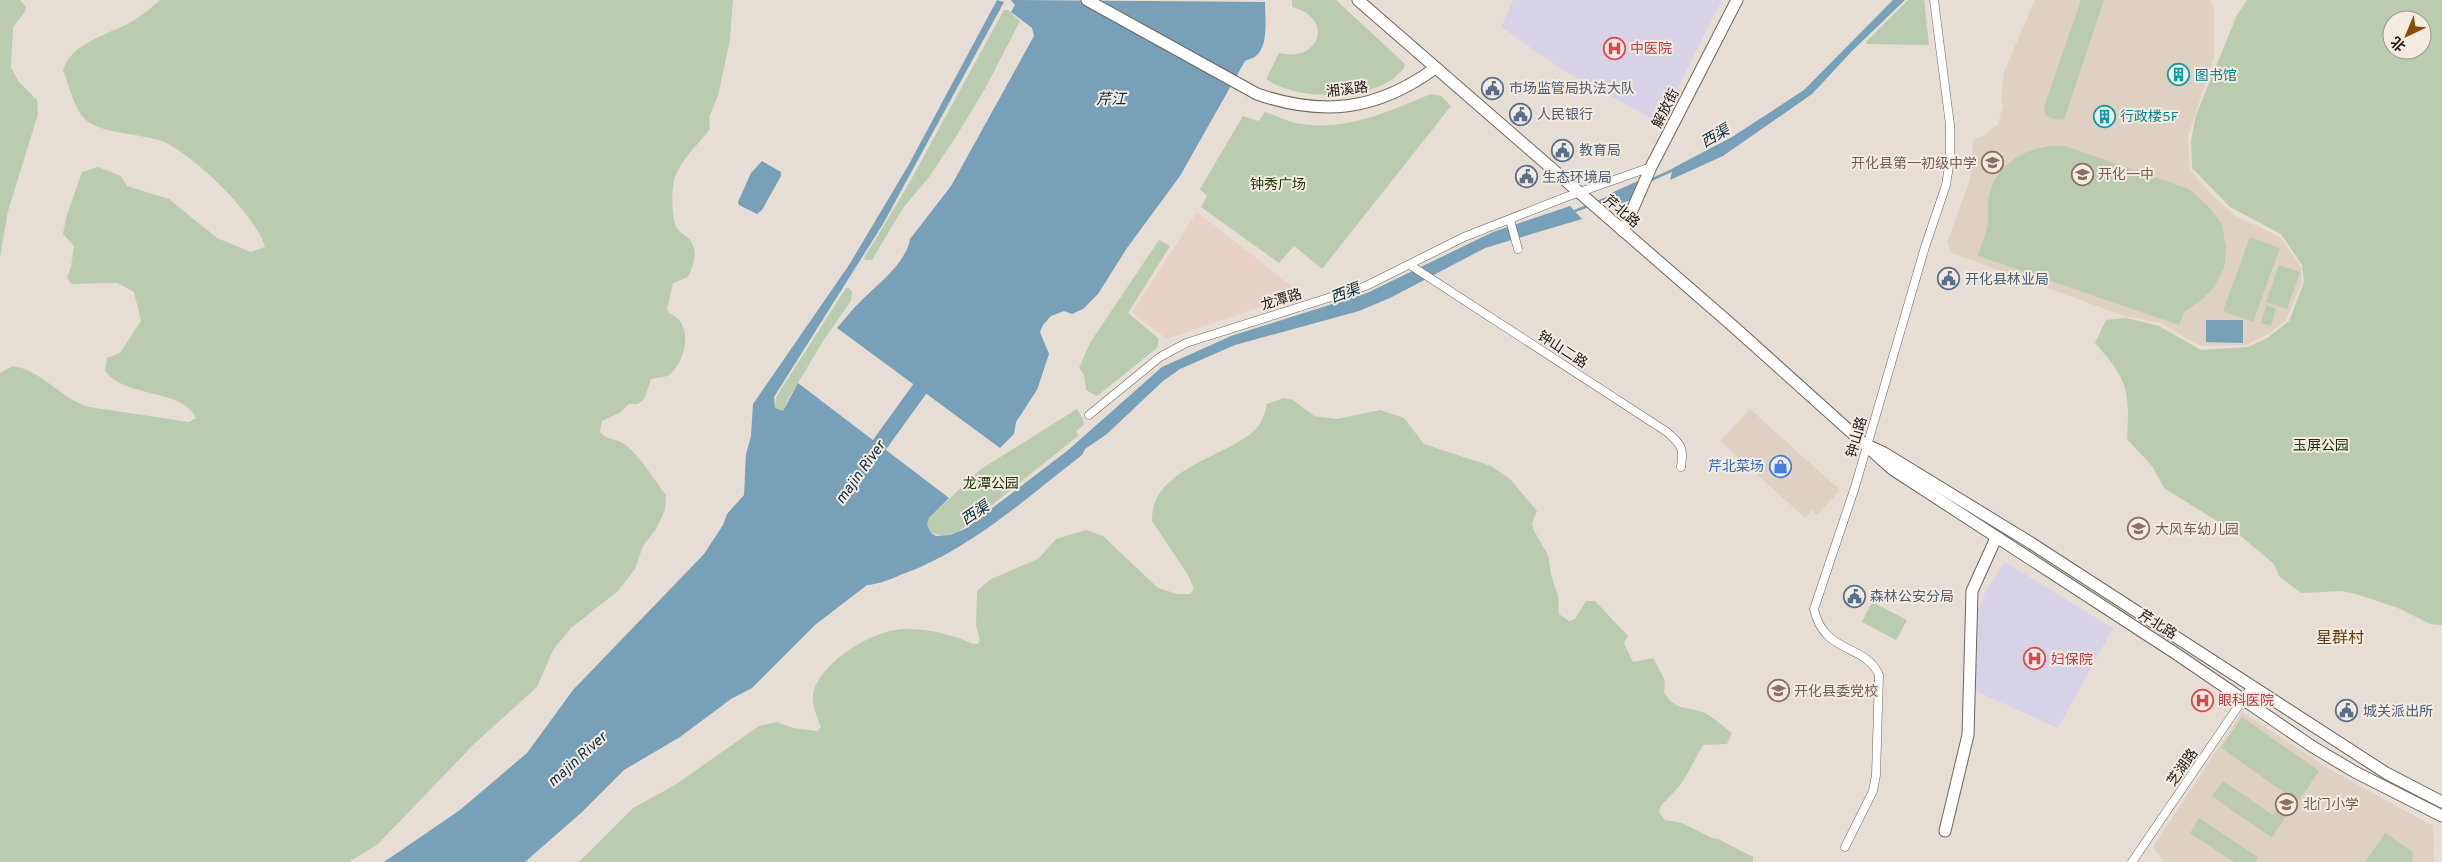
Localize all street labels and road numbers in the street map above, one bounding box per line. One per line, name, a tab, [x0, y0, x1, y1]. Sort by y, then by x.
street label: 湘溪路	[1325, 79, 1369, 101]
street label: 解放街	[1649, 86, 1683, 131]
street label: 芹北路	[1599, 191, 1643, 232]
street label: 龙潭路	[1259, 285, 1304, 315]
street label: 钟山二路	[1534, 328, 1590, 373]
street label: 钟山路	[1843, 415, 1871, 460]
street label: 芹北路	[2135, 606, 2180, 644]
street label: 芝湖路	[2164, 746, 2202, 790]

